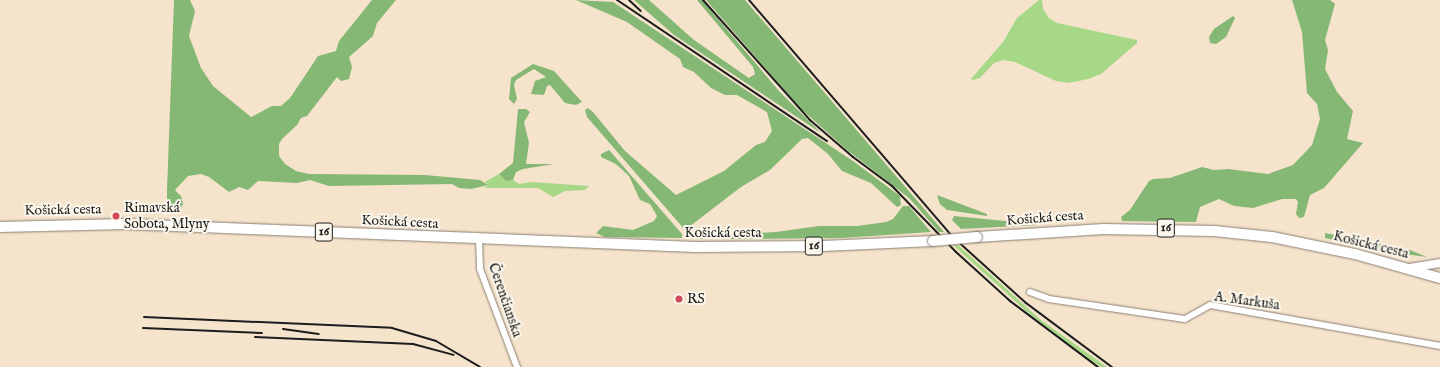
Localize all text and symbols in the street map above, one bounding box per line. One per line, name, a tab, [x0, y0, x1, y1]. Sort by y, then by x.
place label: Rimavská Sobota, Mlyny	[124, 200, 210, 232]
street label: Košická cesta	[24, 201, 102, 219]
street label: Košická cesta	[1006, 207, 1084, 229]
marker: Rimavská Sobota, Mlyny	[111, 211, 121, 221]
street label: Košická cesta	[361, 212, 439, 232]
road number: 16	[1156, 217, 1176, 239]
road number: 16	[314, 221, 334, 243]
street label: Košická cesta	[684, 225, 762, 241]
street label: Košická cesta	[1332, 228, 1410, 262]
road number: 16	[804, 235, 824, 257]
street label: Čerenčianska	[484, 261, 526, 339]
street label: A. Markuša	[1213, 288, 1281, 314]
place label: RS	[687, 291, 705, 307]
marker: RS	[674, 294, 684, 304]

